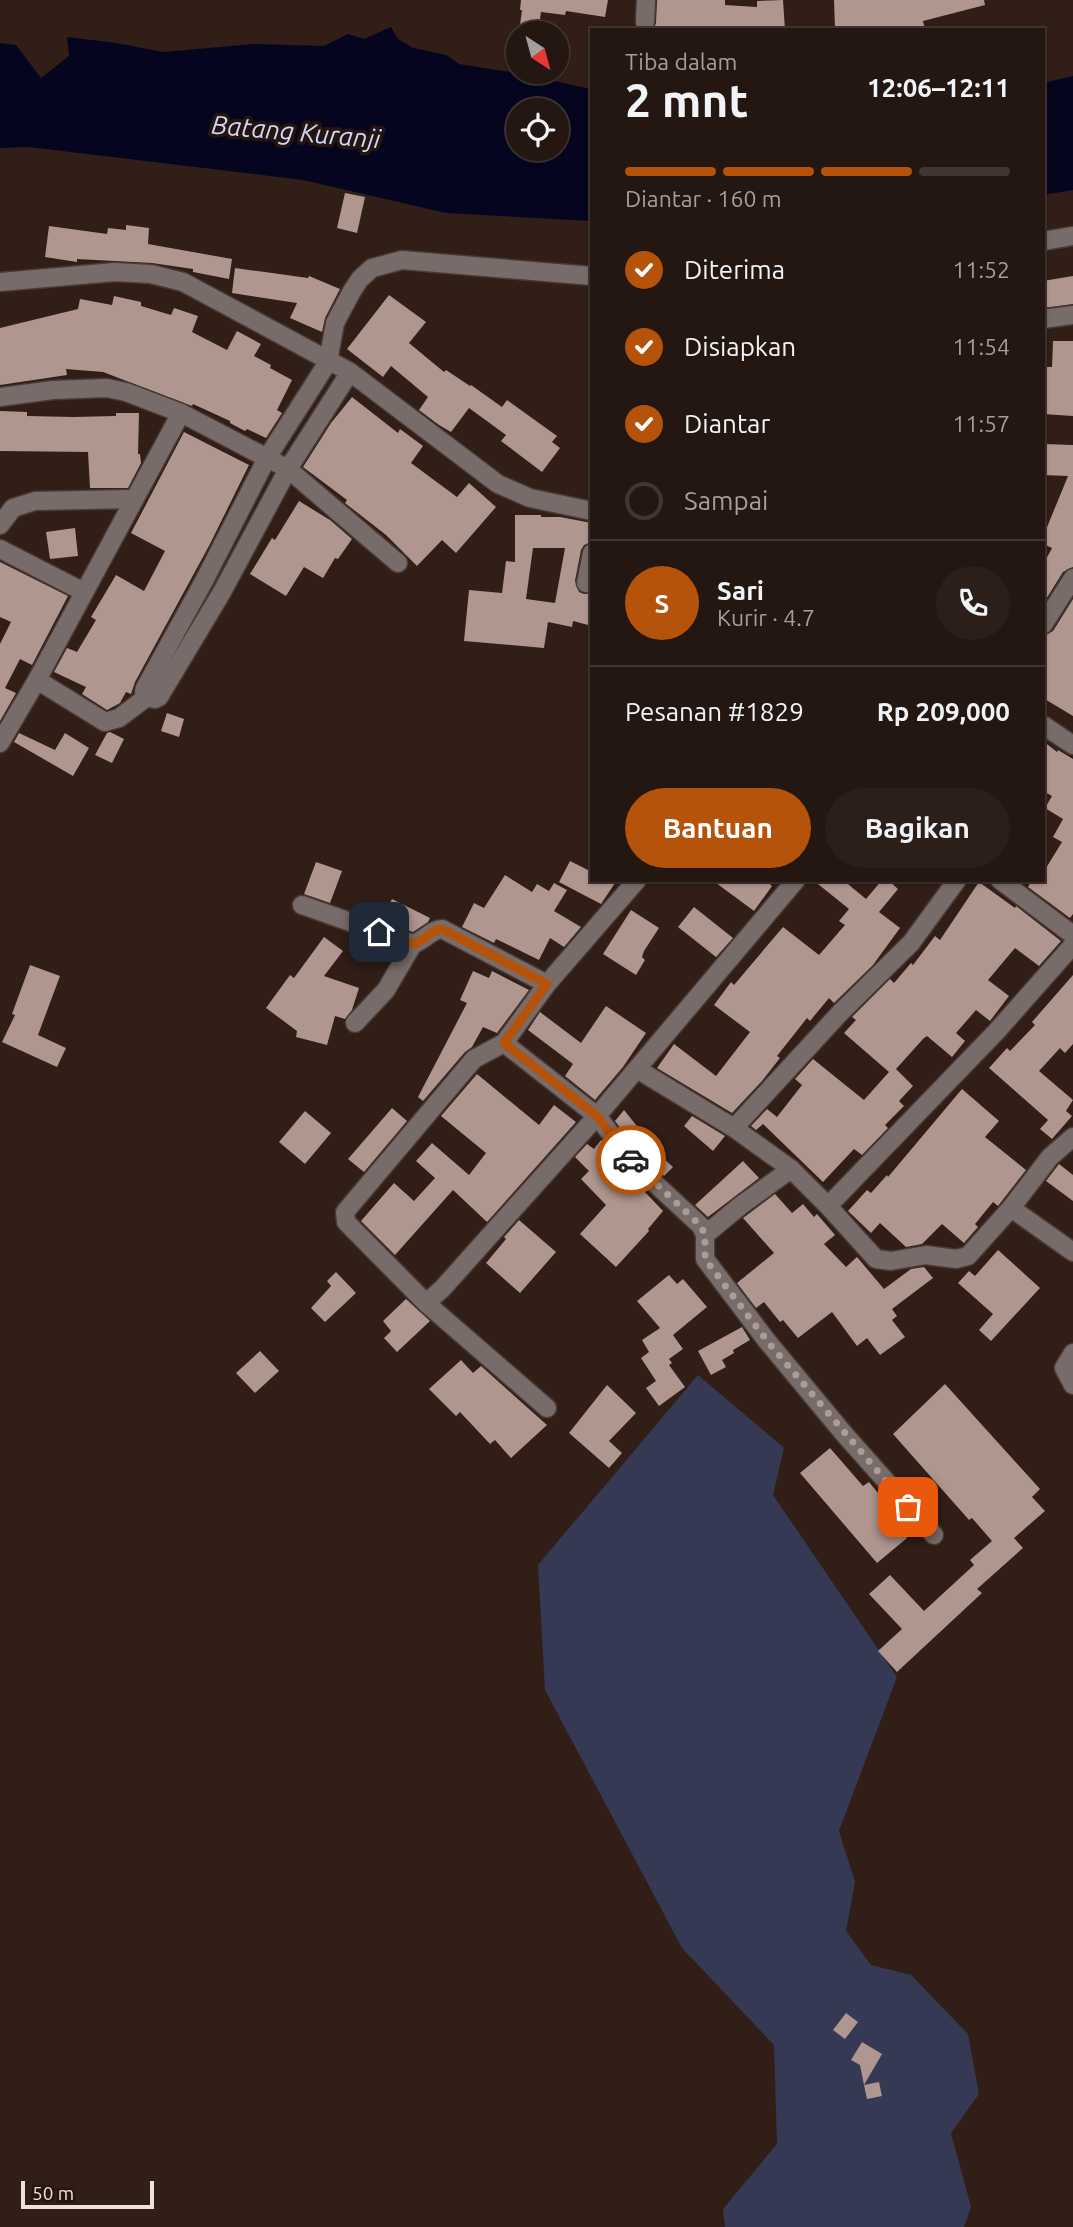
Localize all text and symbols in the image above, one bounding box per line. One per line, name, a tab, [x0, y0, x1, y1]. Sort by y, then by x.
north arrow	[506, 21, 569, 84]
map controls	[506, 21, 569, 161]
text: Tiba dalam	[625, 49, 737, 74]
text: 12:06–12:11	[867, 73, 1010, 102]
text: 2 mnt	[625, 74, 748, 126]
button: locate	[506, 98, 569, 161]
water label: Batang Kuranji	[210, 110, 383, 153]
text: Diantar · 160 m	[625, 186, 782, 211]
icon: check	[625, 251, 663, 289]
text: Diterima	[684, 255, 785, 284]
text: 11:52	[952, 257, 1010, 282]
icon: check	[625, 328, 663, 366]
text: Disiapkan	[684, 332, 796, 361]
text: 11:54	[952, 334, 1010, 359]
icon: check	[625, 405, 663, 443]
text: Diantar	[684, 409, 770, 438]
text: 11:57	[952, 411, 1010, 436]
text: Sampai	[684, 486, 768, 515]
button: phone	[936, 566, 1010, 640]
text: Sari	[717, 576, 764, 605]
text: S	[655, 589, 669, 618]
text: Kurir · 4.7	[717, 605, 815, 630]
text: Pesanan #1829	[625, 697, 804, 726]
text: Rp 209,000	[877, 697, 1010, 726]
button: Bantuan	[625, 788, 811, 868]
button: Bagikan	[825, 788, 1010, 868]
pin	[349, 902, 409, 962]
icon: home	[360, 913, 398, 951]
courier	[596, 1125, 666, 1195]
icon: car	[612, 1141, 650, 1179]
pin	[878, 1477, 938, 1537]
icon: bag	[889, 1488, 927, 1526]
scale bar	[21, 2178, 154, 2210]
text: 50 m	[32, 2182, 74, 2204]

